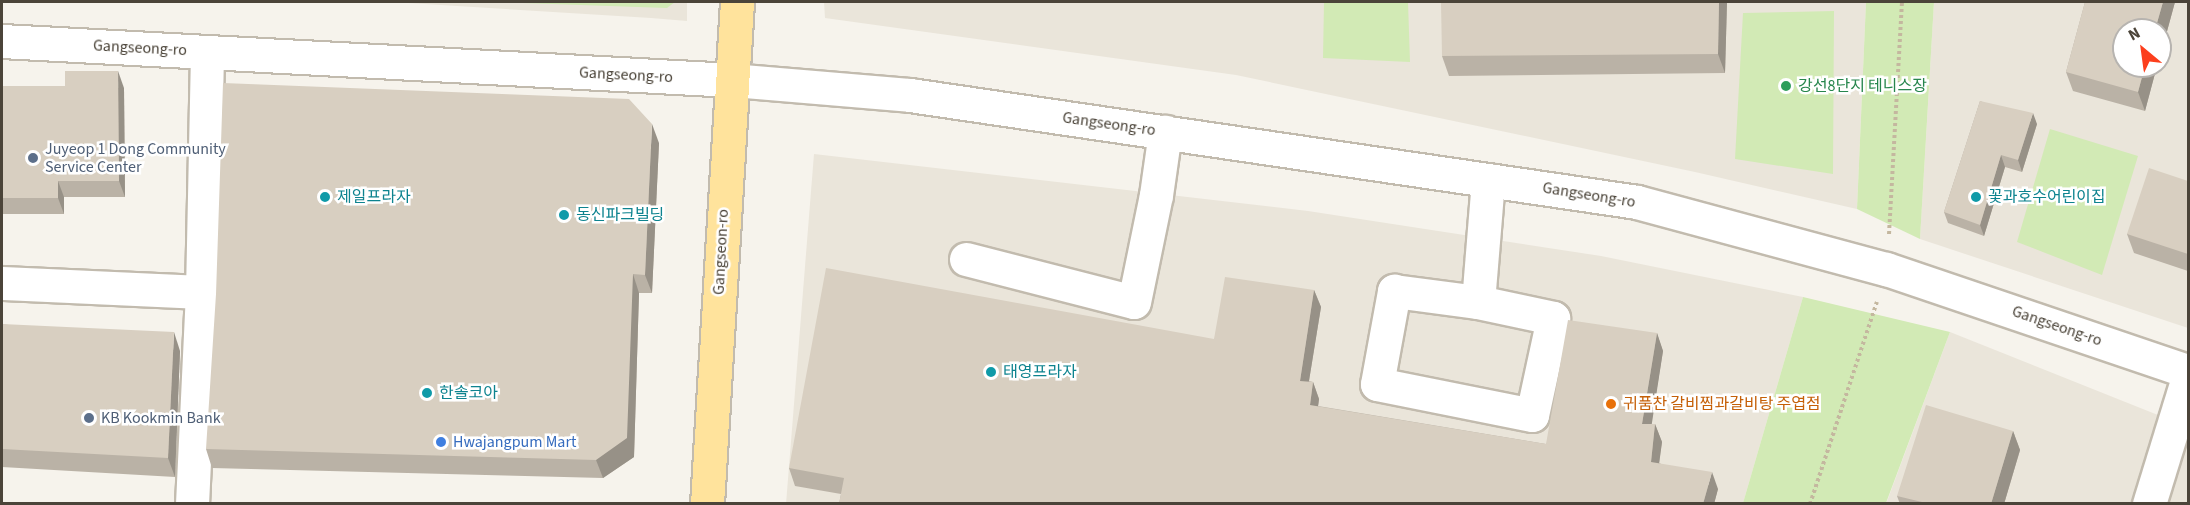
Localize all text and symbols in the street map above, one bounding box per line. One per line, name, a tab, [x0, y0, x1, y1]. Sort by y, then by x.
north arrow	[2112, 18, 2172, 78]
text: N	[2124, 22, 2144, 46]
street label: Gangseong-ro	[93, 36, 187, 60]
street label: Gangseong-ro	[579, 63, 673, 87]
place label: 강선8단지 테니스장	[1798, 76, 1927, 96]
marker: 강선8단지 테니스장	[1779, 79, 1793, 93]
street label: Gangseong-ro	[1061, 108, 1157, 140]
place label: Juyeop 1 Dong Community Service Center	[45, 139, 226, 177]
marker: Juyeop 1 Dong Community Service Center	[26, 151, 40, 165]
street label: Gangseong-ro	[1541, 178, 1637, 212]
place label: 제일프라자	[337, 187, 411, 207]
place label: 꽃과호수어린이집	[1988, 187, 2106, 207]
marker: 제일프라자	[318, 190, 332, 204]
marker: 꽃과호수어린이집	[1969, 190, 1983, 204]
place label: 동신파크빌딩	[576, 205, 664, 225]
marker: 동신파크빌딩	[557, 208, 571, 222]
street label: Gangseon-ro	[709, 209, 733, 295]
street label: Gangseong-ro	[2009, 302, 2105, 350]
place label: 태영프라자	[1003, 362, 1077, 382]
marker: 태영프라자	[984, 365, 998, 379]
place label: 한솔코아	[439, 383, 498, 403]
marker: 한솔코아	[420, 386, 434, 400]
place label: 귀품찬 갈비찜과갈비탕 주엽점	[1623, 394, 1821, 414]
marker: 귀품찬 갈비찜과갈비탕 주엽점	[1604, 397, 1618, 411]
place label: KB Kookmin Bank	[101, 408, 221, 428]
marker: KB Kookmin Bank	[82, 411, 96, 425]
place label: Hwajangpum Mart	[453, 432, 576, 452]
marker: Hwajangpum Mart	[434, 435, 448, 449]

